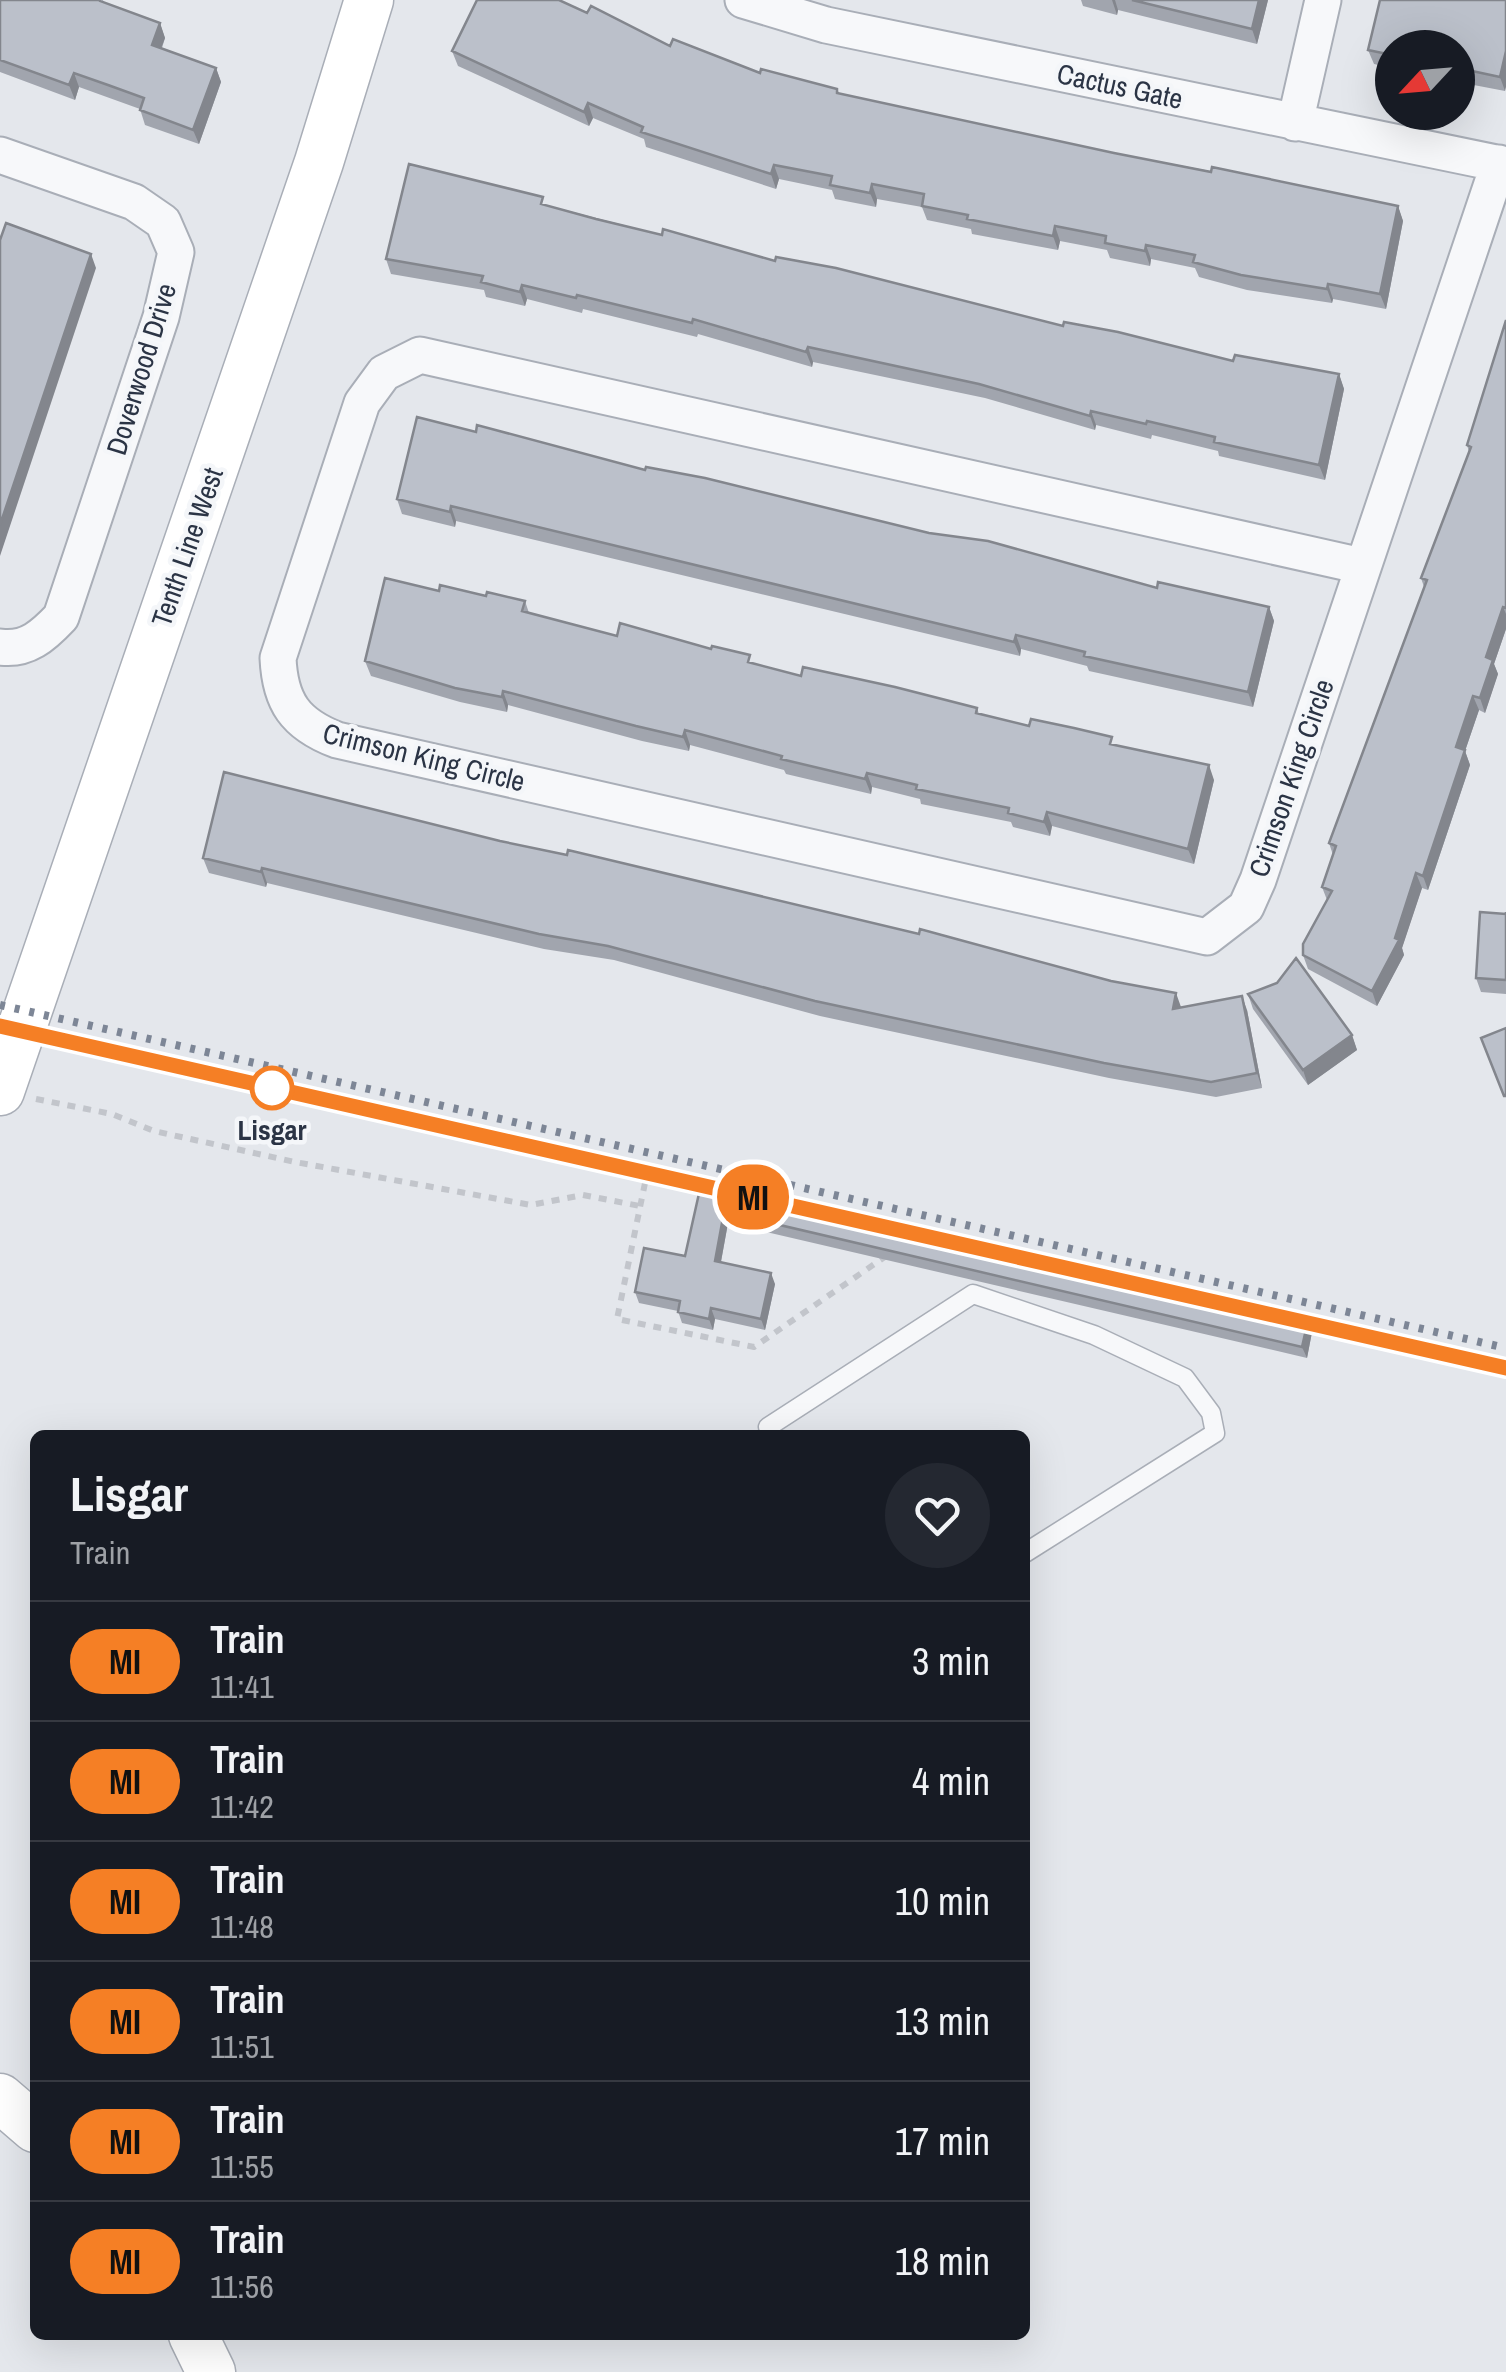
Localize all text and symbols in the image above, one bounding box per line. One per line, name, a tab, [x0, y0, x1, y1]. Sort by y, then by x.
north arrow	[1375, 30, 1475, 130]
map controls	[1375, 30, 1475, 130]
street label: Cactus Gate	[1054, 54, 1186, 118]
street label: Doverwood Drive	[97, 279, 185, 459]
street label: Tenth Line West	[142, 463, 232, 631]
street label: Crimson King Circle	[1239, 674, 1343, 882]
street label: Crimson King Circle	[319, 714, 529, 800]
marker: Lisgar	[251, 1067, 293, 1109]
place label: Lisgar	[238, 1111, 307, 1149]
line badge: MI	[708, 1164, 798, 1230]
text: MI	[737, 1174, 769, 1221]
text: Lisgar	[70, 1461, 188, 1526]
button: heart	[885, 1463, 990, 1568]
text: Train	[70, 1531, 130, 1574]
text: Train	[210, 1614, 284, 1665]
text: 3 min	[912, 1636, 990, 1687]
text: MI	[109, 1638, 141, 1685]
text: 11:41	[210, 1665, 274, 1708]
text: Train	[210, 1734, 284, 1785]
text: 4 min	[912, 1756, 990, 1807]
text: MI	[109, 1758, 141, 1805]
text: 11:42	[210, 1785, 274, 1828]
text: Train	[210, 1854, 284, 1905]
text: 10 min	[895, 1876, 990, 1927]
text: MI	[109, 1878, 141, 1925]
text: 11:48	[210, 1905, 274, 1948]
text: Train	[210, 1974, 284, 2025]
text: 13 min	[895, 1996, 990, 2047]
text: MI	[109, 1998, 141, 2045]
text: 11:51	[210, 2025, 274, 2068]
text: Train	[210, 2094, 284, 2145]
text: 17 min	[895, 2116, 990, 2167]
text: MI	[109, 2118, 141, 2165]
text: 11:55	[210, 2145, 274, 2188]
text: Train	[210, 2214, 284, 2265]
text: 18 min	[895, 2236, 990, 2287]
text: MI	[109, 2238, 141, 2285]
text: 11:56	[210, 2265, 274, 2308]

